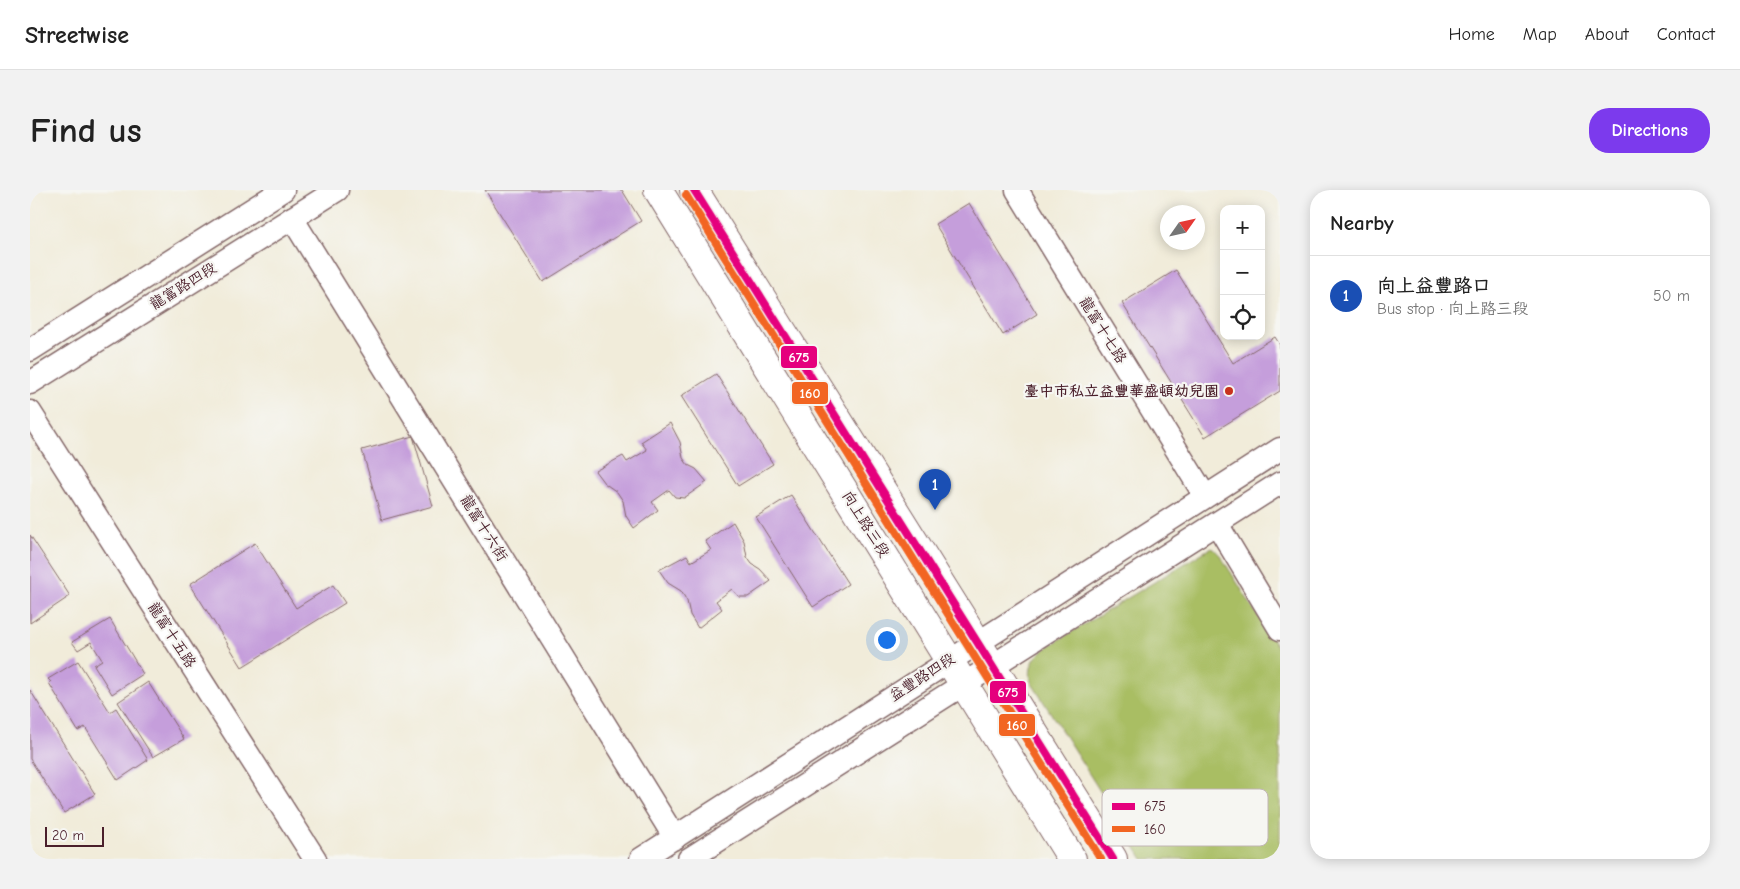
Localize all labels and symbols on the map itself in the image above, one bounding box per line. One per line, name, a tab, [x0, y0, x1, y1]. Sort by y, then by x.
north arrow	[1160, 205, 1205, 250]
street label: 龍富路四段	[146, 258, 220, 314]
street label: 龍富十七路	[1075, 293, 1131, 367]
line badge: 675	[780, 345, 818, 369]
text: 675	[788, 349, 810, 366]
line badge: 160	[791, 381, 829, 405]
place label: 臺中市私立益豐華盛頓幼兒園	[1024, 382, 1219, 400]
text: 160	[800, 385, 820, 402]
marker: 臺中市私立益豐華盛頓幼兒園	[1223, 385, 1235, 397]
pin: 1	[919, 469, 951, 510]
street label: 向上路三段	[838, 487, 894, 561]
street label: 龍富十六街	[456, 491, 512, 565]
street label: 龍富十五路	[144, 599, 200, 671]
your location	[874, 627, 900, 653]
street label: 益豐路四段	[886, 649, 958, 705]
line badge: 675	[989, 680, 1027, 704]
text: 675	[997, 684, 1019, 701]
line badge: 160	[998, 713, 1036, 737]
text: 160	[1007, 717, 1027, 734]
legend	[1102, 789, 1268, 846]
text: 675	[1144, 798, 1166, 815]
text: 160	[1144, 821, 1166, 838]
scale bar	[45, 824, 104, 847]

